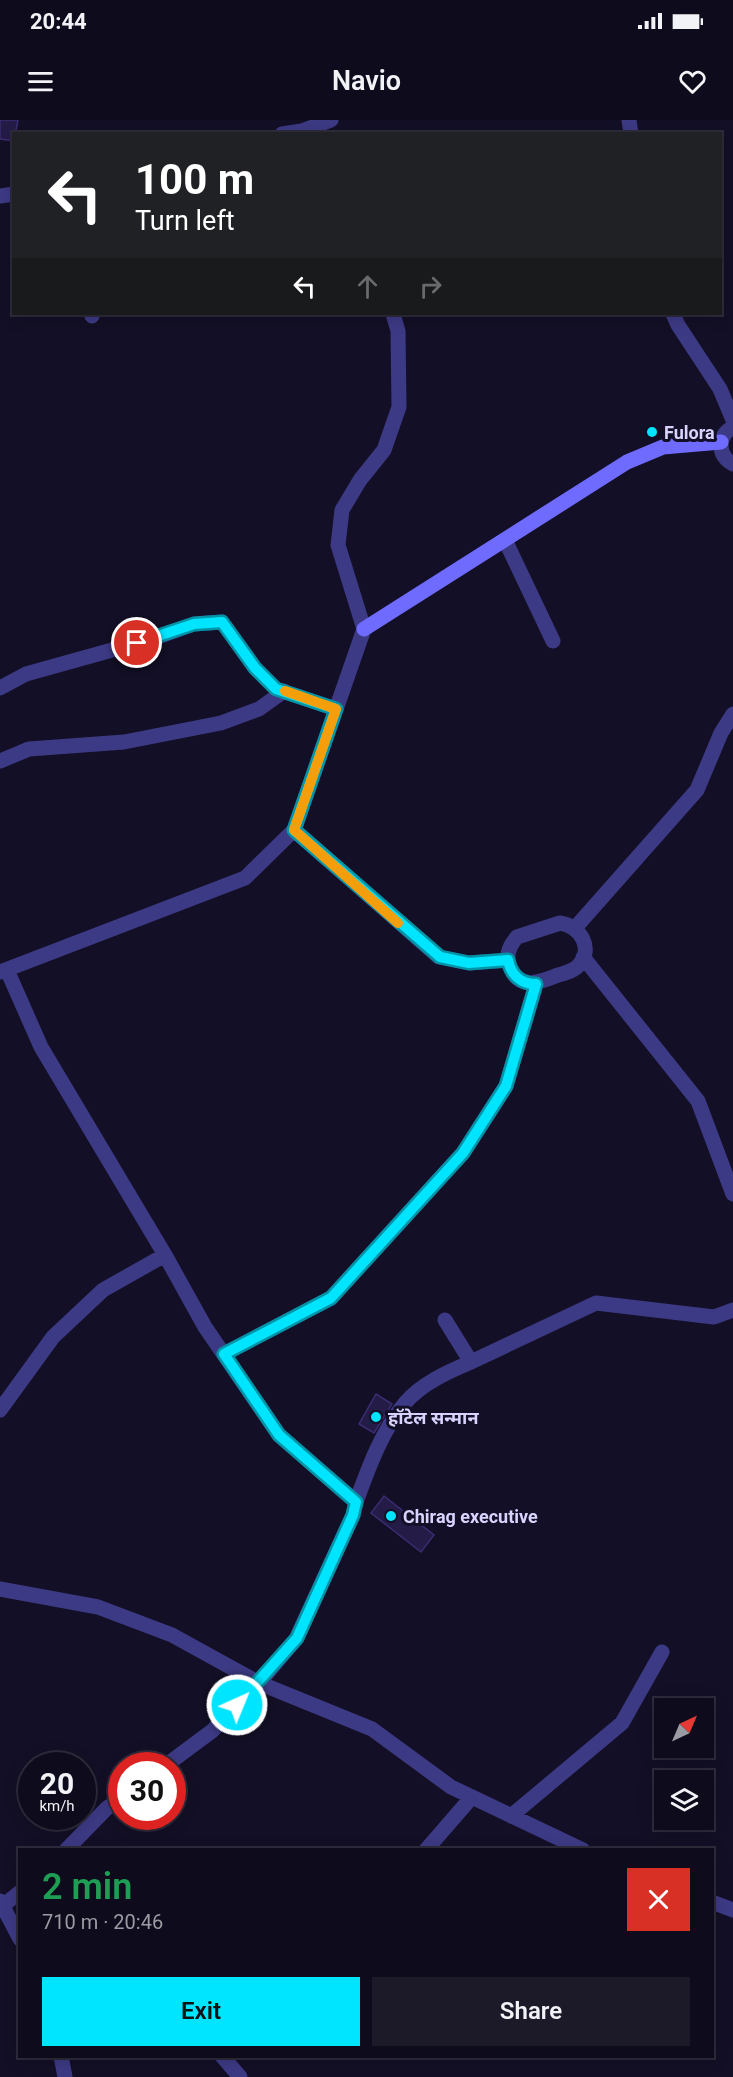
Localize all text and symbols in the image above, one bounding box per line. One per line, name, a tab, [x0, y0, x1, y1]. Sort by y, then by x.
text: 20:44	[30, 9, 87, 34]
icon: menu	[24, 65, 57, 98]
text: Navio	[332, 65, 401, 97]
icon: heart	[676, 65, 709, 98]
text: 100 m	[135, 155, 254, 204]
icon: left	[36, 156, 114, 234]
text: Turn left	[135, 205, 235, 237]
icon: left	[288, 270, 321, 303]
icon: ahead	[351, 270, 384, 303]
icon: right	[414, 270, 447, 303]
place label: Fulora	[664, 422, 715, 443]
marker: Fulora	[645, 425, 659, 439]
pin	[111, 617, 162, 668]
icon: arrive	[120, 626, 153, 659]
place label: हॉटेल सन्मान	[388, 1407, 479, 1428]
marker: हॉटेल सन्मान	[369, 1410, 383, 1424]
place label: Chirag executive	[403, 1506, 538, 1527]
marker: Chirag executive	[384, 1509, 398, 1523]
position arrow	[205, 1673, 269, 1737]
north arrow	[654, 1698, 714, 1758]
map controls	[654, 1698, 714, 1830]
speed limit sign: 30	[108, 1752, 186, 1830]
text: 20	[40, 1766, 74, 1801]
button: layers	[654, 1770, 714, 1830]
text: km/h	[39, 1797, 75, 1815]
text: 2 min	[42, 1866, 132, 1908]
button: close	[627, 1868, 690, 1931]
text: 710 m · 20:46	[42, 1910, 163, 1934]
button: Exit	[42, 1977, 360, 2046]
button: Share	[372, 1977, 690, 2046]

